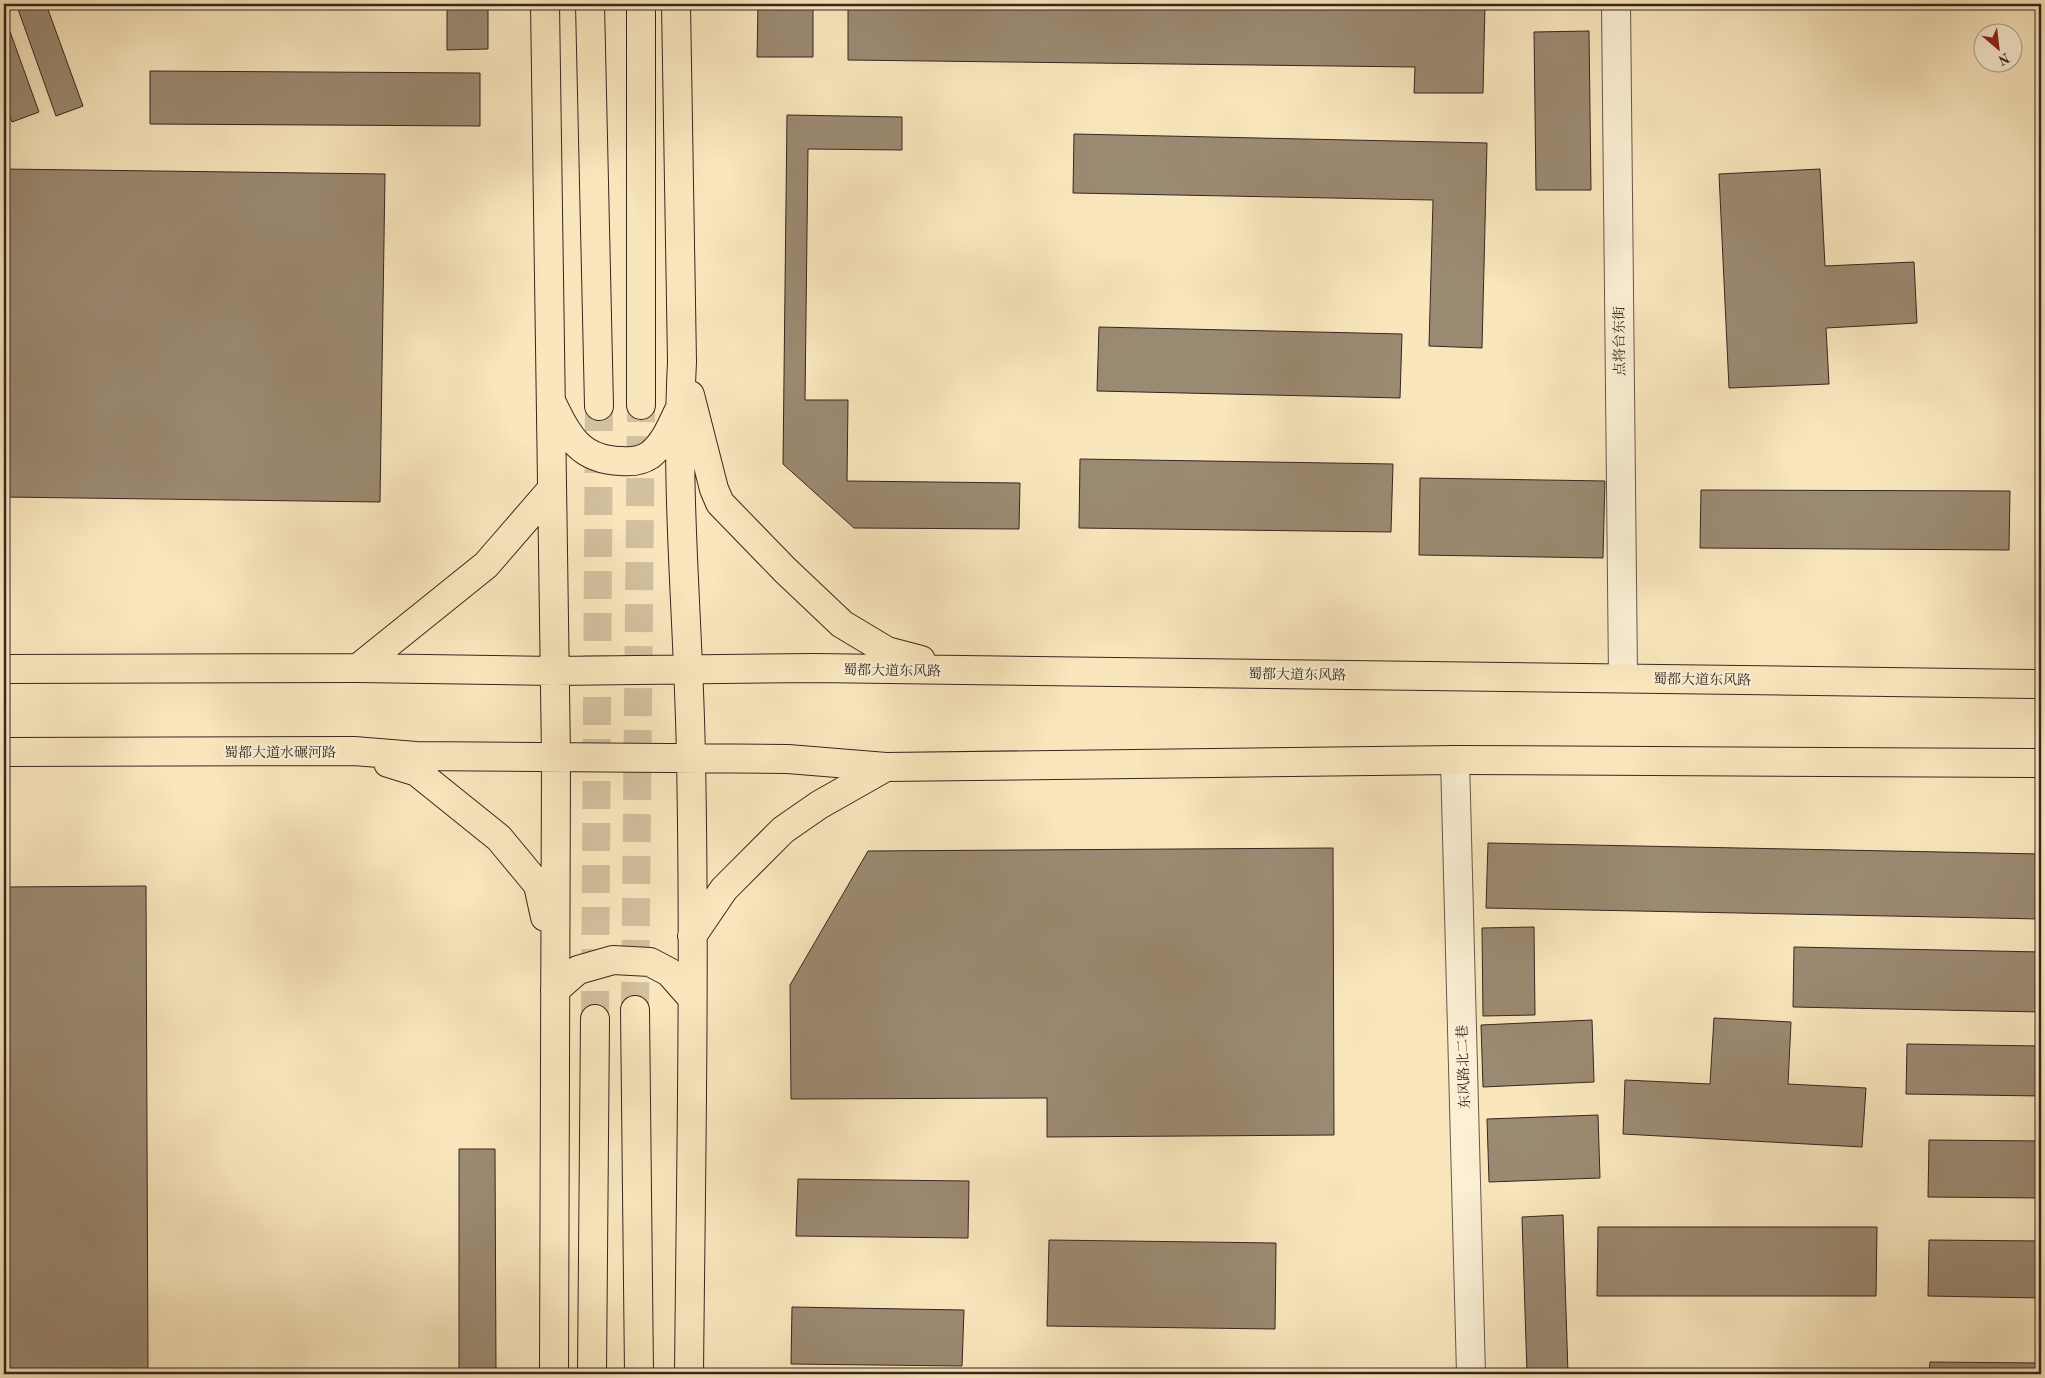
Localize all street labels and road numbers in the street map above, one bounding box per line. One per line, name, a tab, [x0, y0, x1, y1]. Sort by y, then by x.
street label: 点将台东街	[1611, 306, 1628, 376]
street label: 蜀都大道东风路	[843, 662, 941, 679]
street label: 蜀都大道东风路	[1248, 666, 1346, 683]
street label: 蜀都大道东风路	[1653, 671, 1751, 688]
street label: 蜀都大道水碾河路	[224, 745, 336, 760]
street label: 东风路北二巷	[1455, 1025, 1472, 1109]

